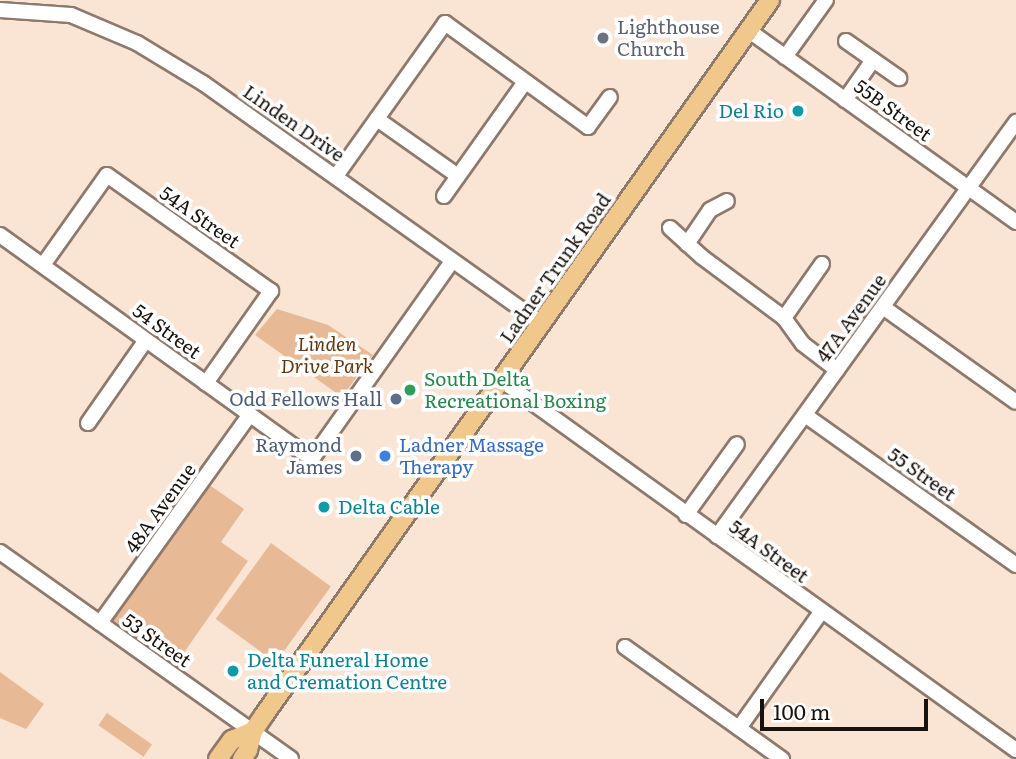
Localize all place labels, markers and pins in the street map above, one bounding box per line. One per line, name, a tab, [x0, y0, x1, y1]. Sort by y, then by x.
place label: Lighthouse Church	[617, 16, 720, 60]
marker: Lighthouse Church	[595, 30, 611, 46]
place label: Del Rio	[718, 100, 784, 122]
marker: Del Rio	[790, 103, 806, 119]
place label: South Delta Recreational Boxing	[424, 368, 606, 412]
marker: South Delta Recreational Boxing	[402, 382, 418, 398]
place label: Odd Fellows Hall	[229, 388, 382, 410]
marker: Odd Fellows Hall	[388, 391, 404, 407]
place label: Raymond James	[255, 434, 342, 478]
place label: Ladner Massage Therapy	[399, 434, 544, 478]
marker: Raymond James	[348, 448, 364, 464]
marker: Ladner Massage Therapy	[377, 448, 393, 464]
place label: Delta Cable	[338, 496, 440, 518]
marker: Delta Cable	[316, 499, 332, 515]
place label: Delta Funeral Home and Cremation Centre	[247, 649, 447, 693]
marker: Delta Funeral Home and Cremation Centre	[225, 663, 241, 679]

